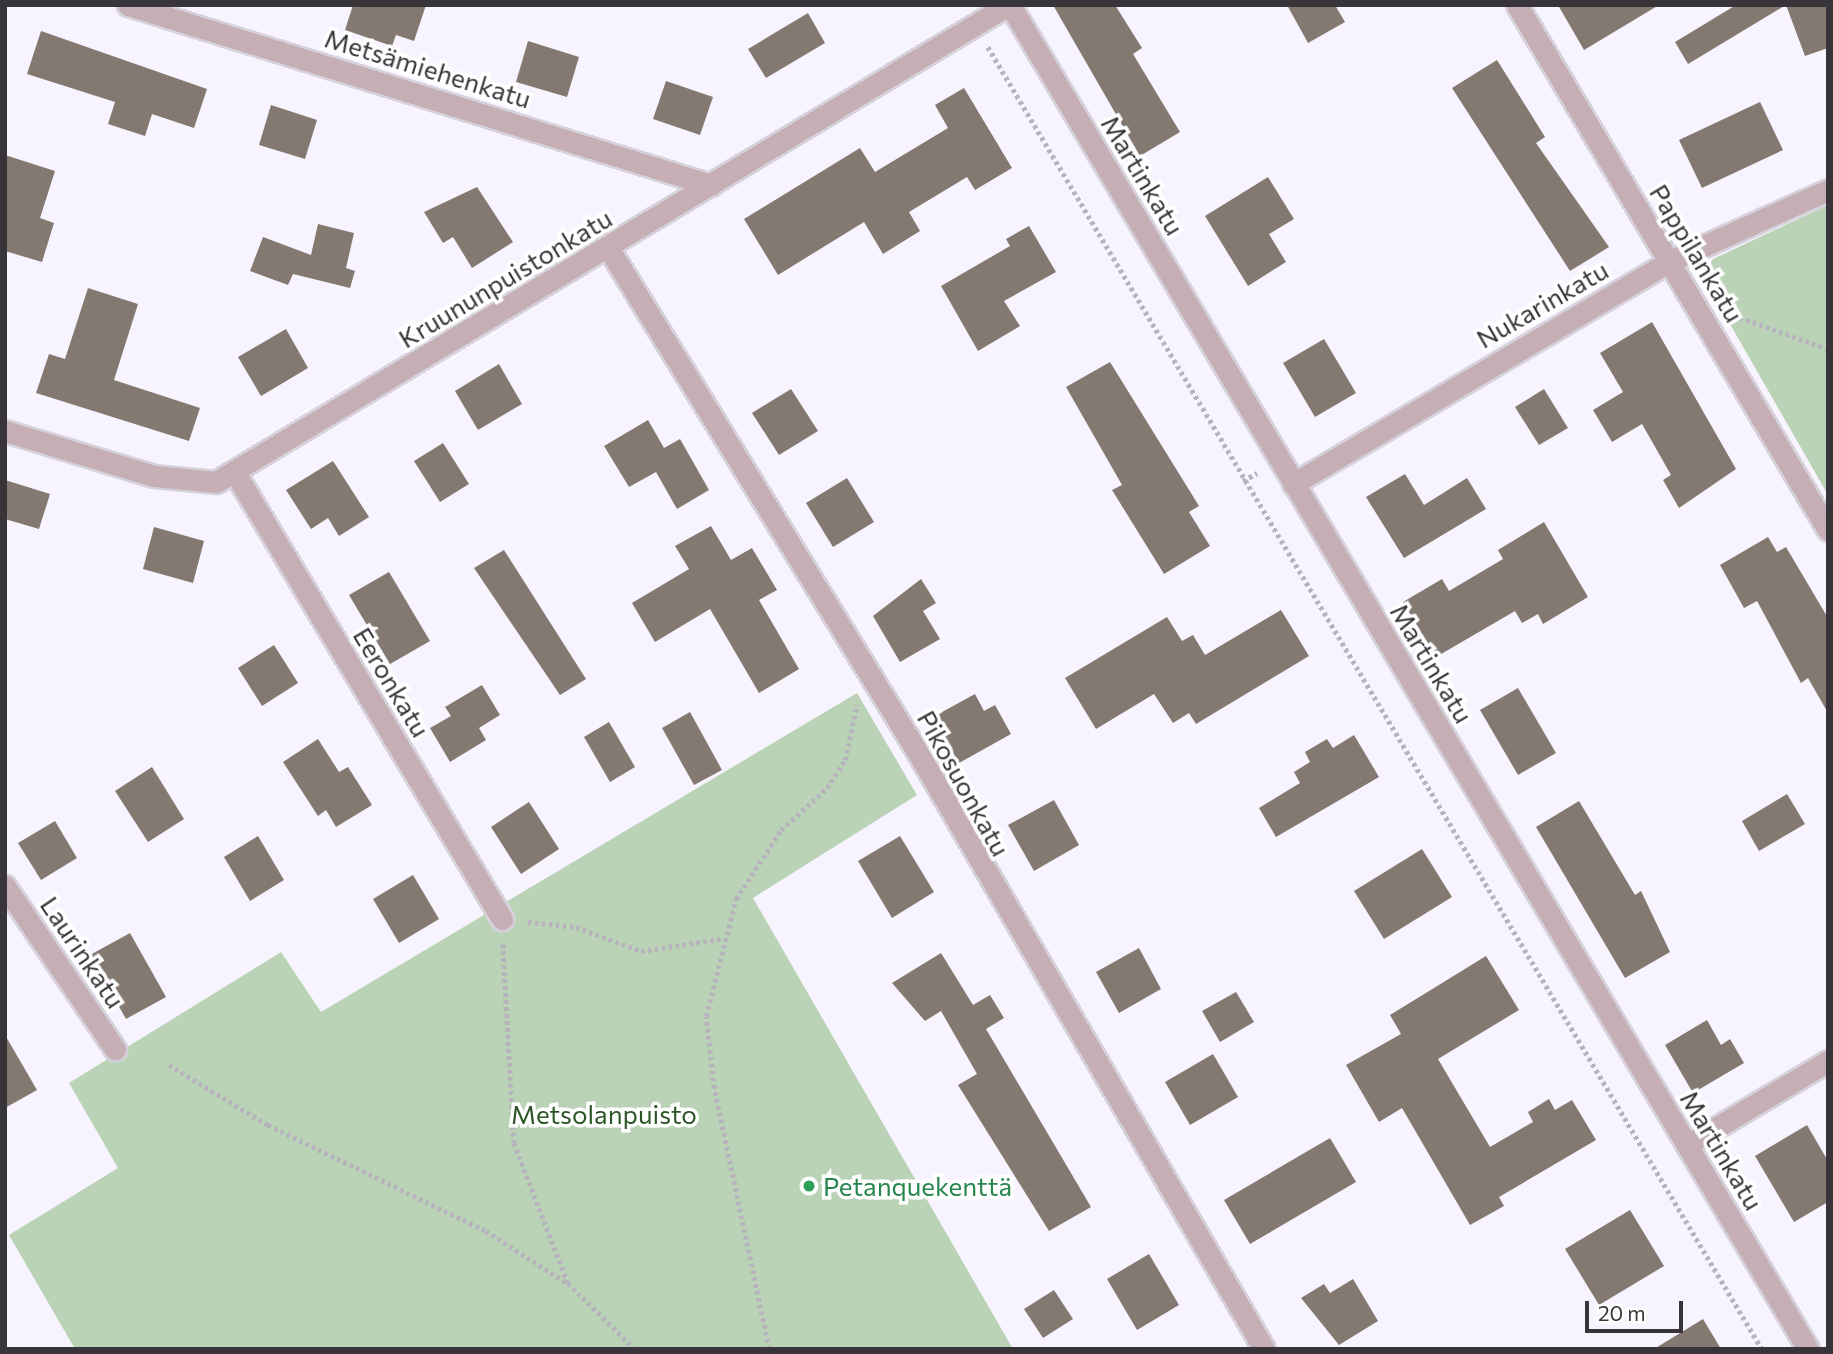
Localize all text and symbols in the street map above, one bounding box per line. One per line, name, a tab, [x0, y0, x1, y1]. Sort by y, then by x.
street label: Metsämiehenkatu	[321, 22, 535, 114]
street label: Martinkatu	[1095, 110, 1191, 240]
street label: Pappilankatu	[1644, 178, 1750, 328]
street label: Kruununpuistonkatu	[393, 202, 617, 354]
street label: Nukarinkatu	[1471, 254, 1613, 354]
street label: Martinkatu	[1384, 598, 1480, 728]
street label: Eeronkatu	[347, 622, 437, 742]
street label: Pikosuonkatu	[911, 705, 1017, 861]
street label: Laurinkatu	[34, 890, 132, 1014]
street label: Martinkatu	[1674, 1085, 1770, 1215]
park label: Metsolanpuisto	[511, 1098, 697, 1130]
place label: Petanquekenttä	[823, 1170, 1012, 1202]
marker: Petanquekenttä	[801, 1178, 817, 1194]
scale bar	[1588, 1288, 1686, 1332]
text: 20 m	[1598, 1300, 1646, 1325]

